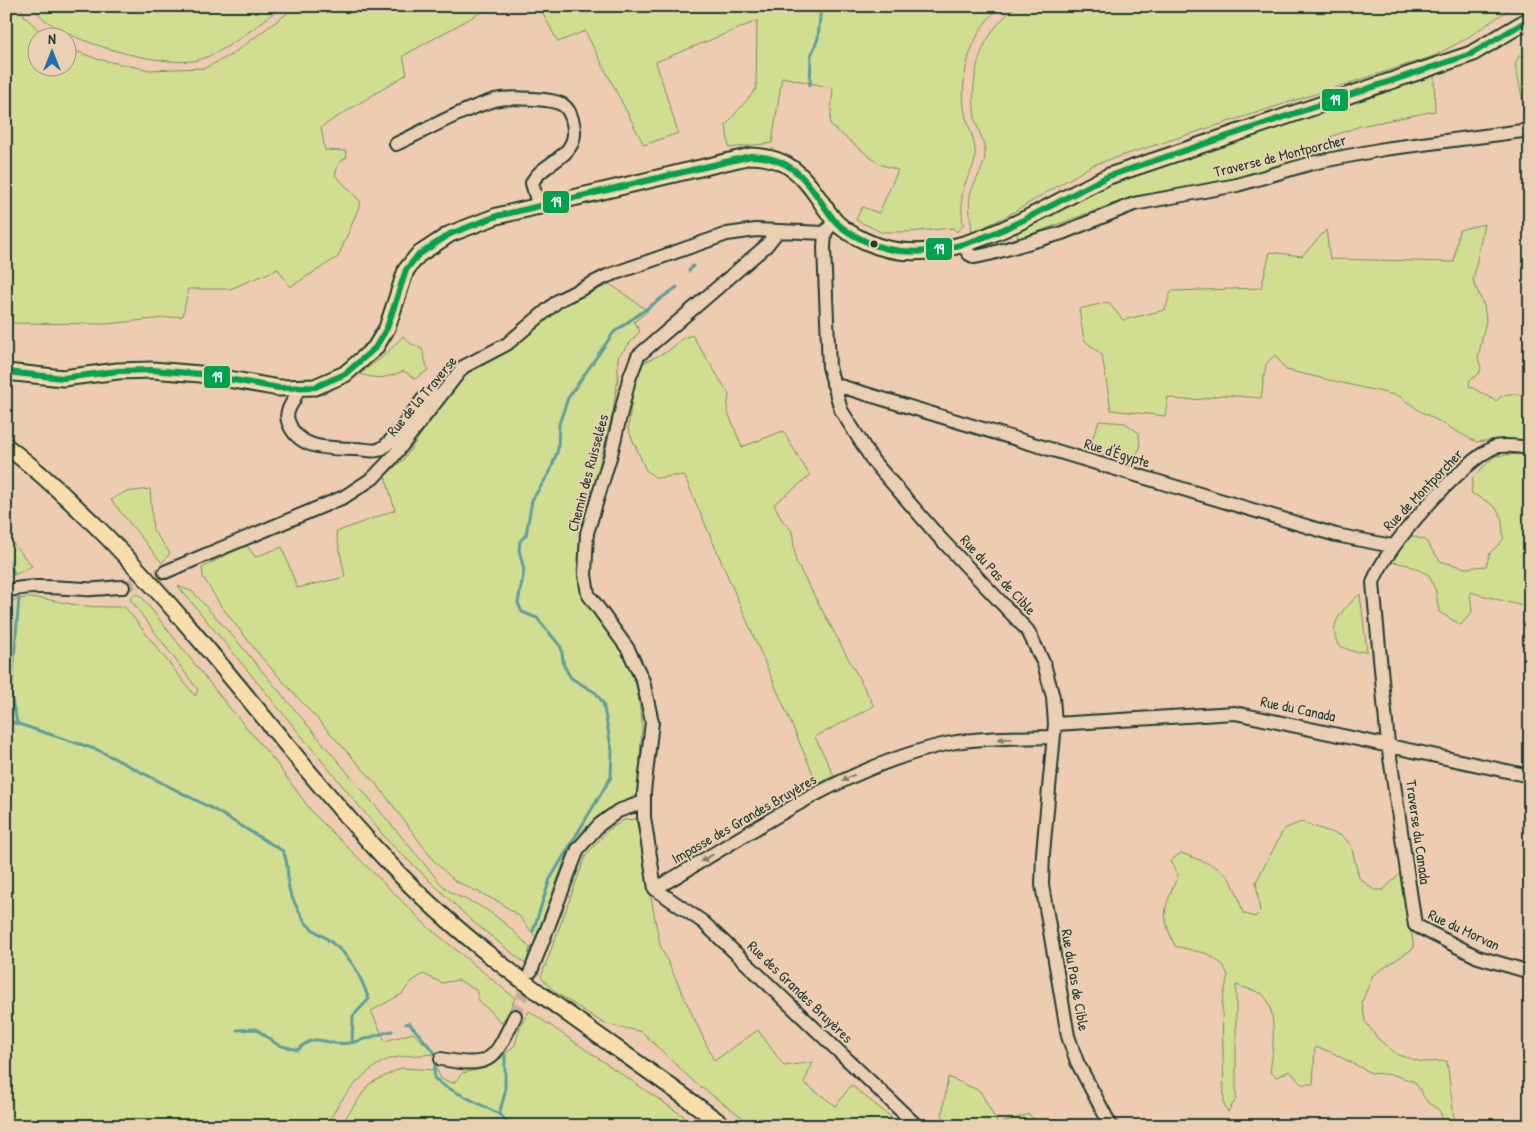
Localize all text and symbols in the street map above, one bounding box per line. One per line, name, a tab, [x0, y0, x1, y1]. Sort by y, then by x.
north arrow	[28, 28, 78, 78]
text: N	[48, 29, 56, 48]
line badge: 19	[1321, 88, 1349, 112]
text: 19	[1330, 90, 1341, 109]
street label: Traverse de Montporcher	[1211, 129, 1349, 182]
line badge: 19	[542, 190, 570, 214]
text: 19	[551, 192, 562, 211]
line badge: 19	[925, 237, 953, 261]
unlabelled marker	[869, 239, 879, 249]
text: 19	[934, 239, 945, 258]
street label: Rue de la Traverse	[382, 351, 461, 440]
line badge: 19	[203, 365, 231, 389]
text: 19	[212, 367, 223, 386]
street label: Chemin des Ruisselées	[562, 412, 613, 534]
street label: Rue d'Égypte	[1082, 433, 1153, 472]
street label: Rue de Montporcher	[1378, 444, 1467, 535]
street label: Rue du Pas de Cible	[956, 530, 1041, 619]
street label: Rue du Canada	[1259, 690, 1338, 727]
one-way arrow	[996, 736, 1012, 744]
street label: Impasse des Grandes Bruyères	[668, 768, 820, 869]
one-way arrow	[841, 774, 856, 782]
street label: Traverse du Canada	[1401, 778, 1436, 886]
one-way arrow	[701, 854, 714, 863]
street label: Rue du Morvan	[1425, 904, 1504, 955]
street label: Rue du Pas de Cible	[1056, 927, 1095, 1032]
street label: Rue des Grandes Bruyères	[743, 936, 858, 1048]

